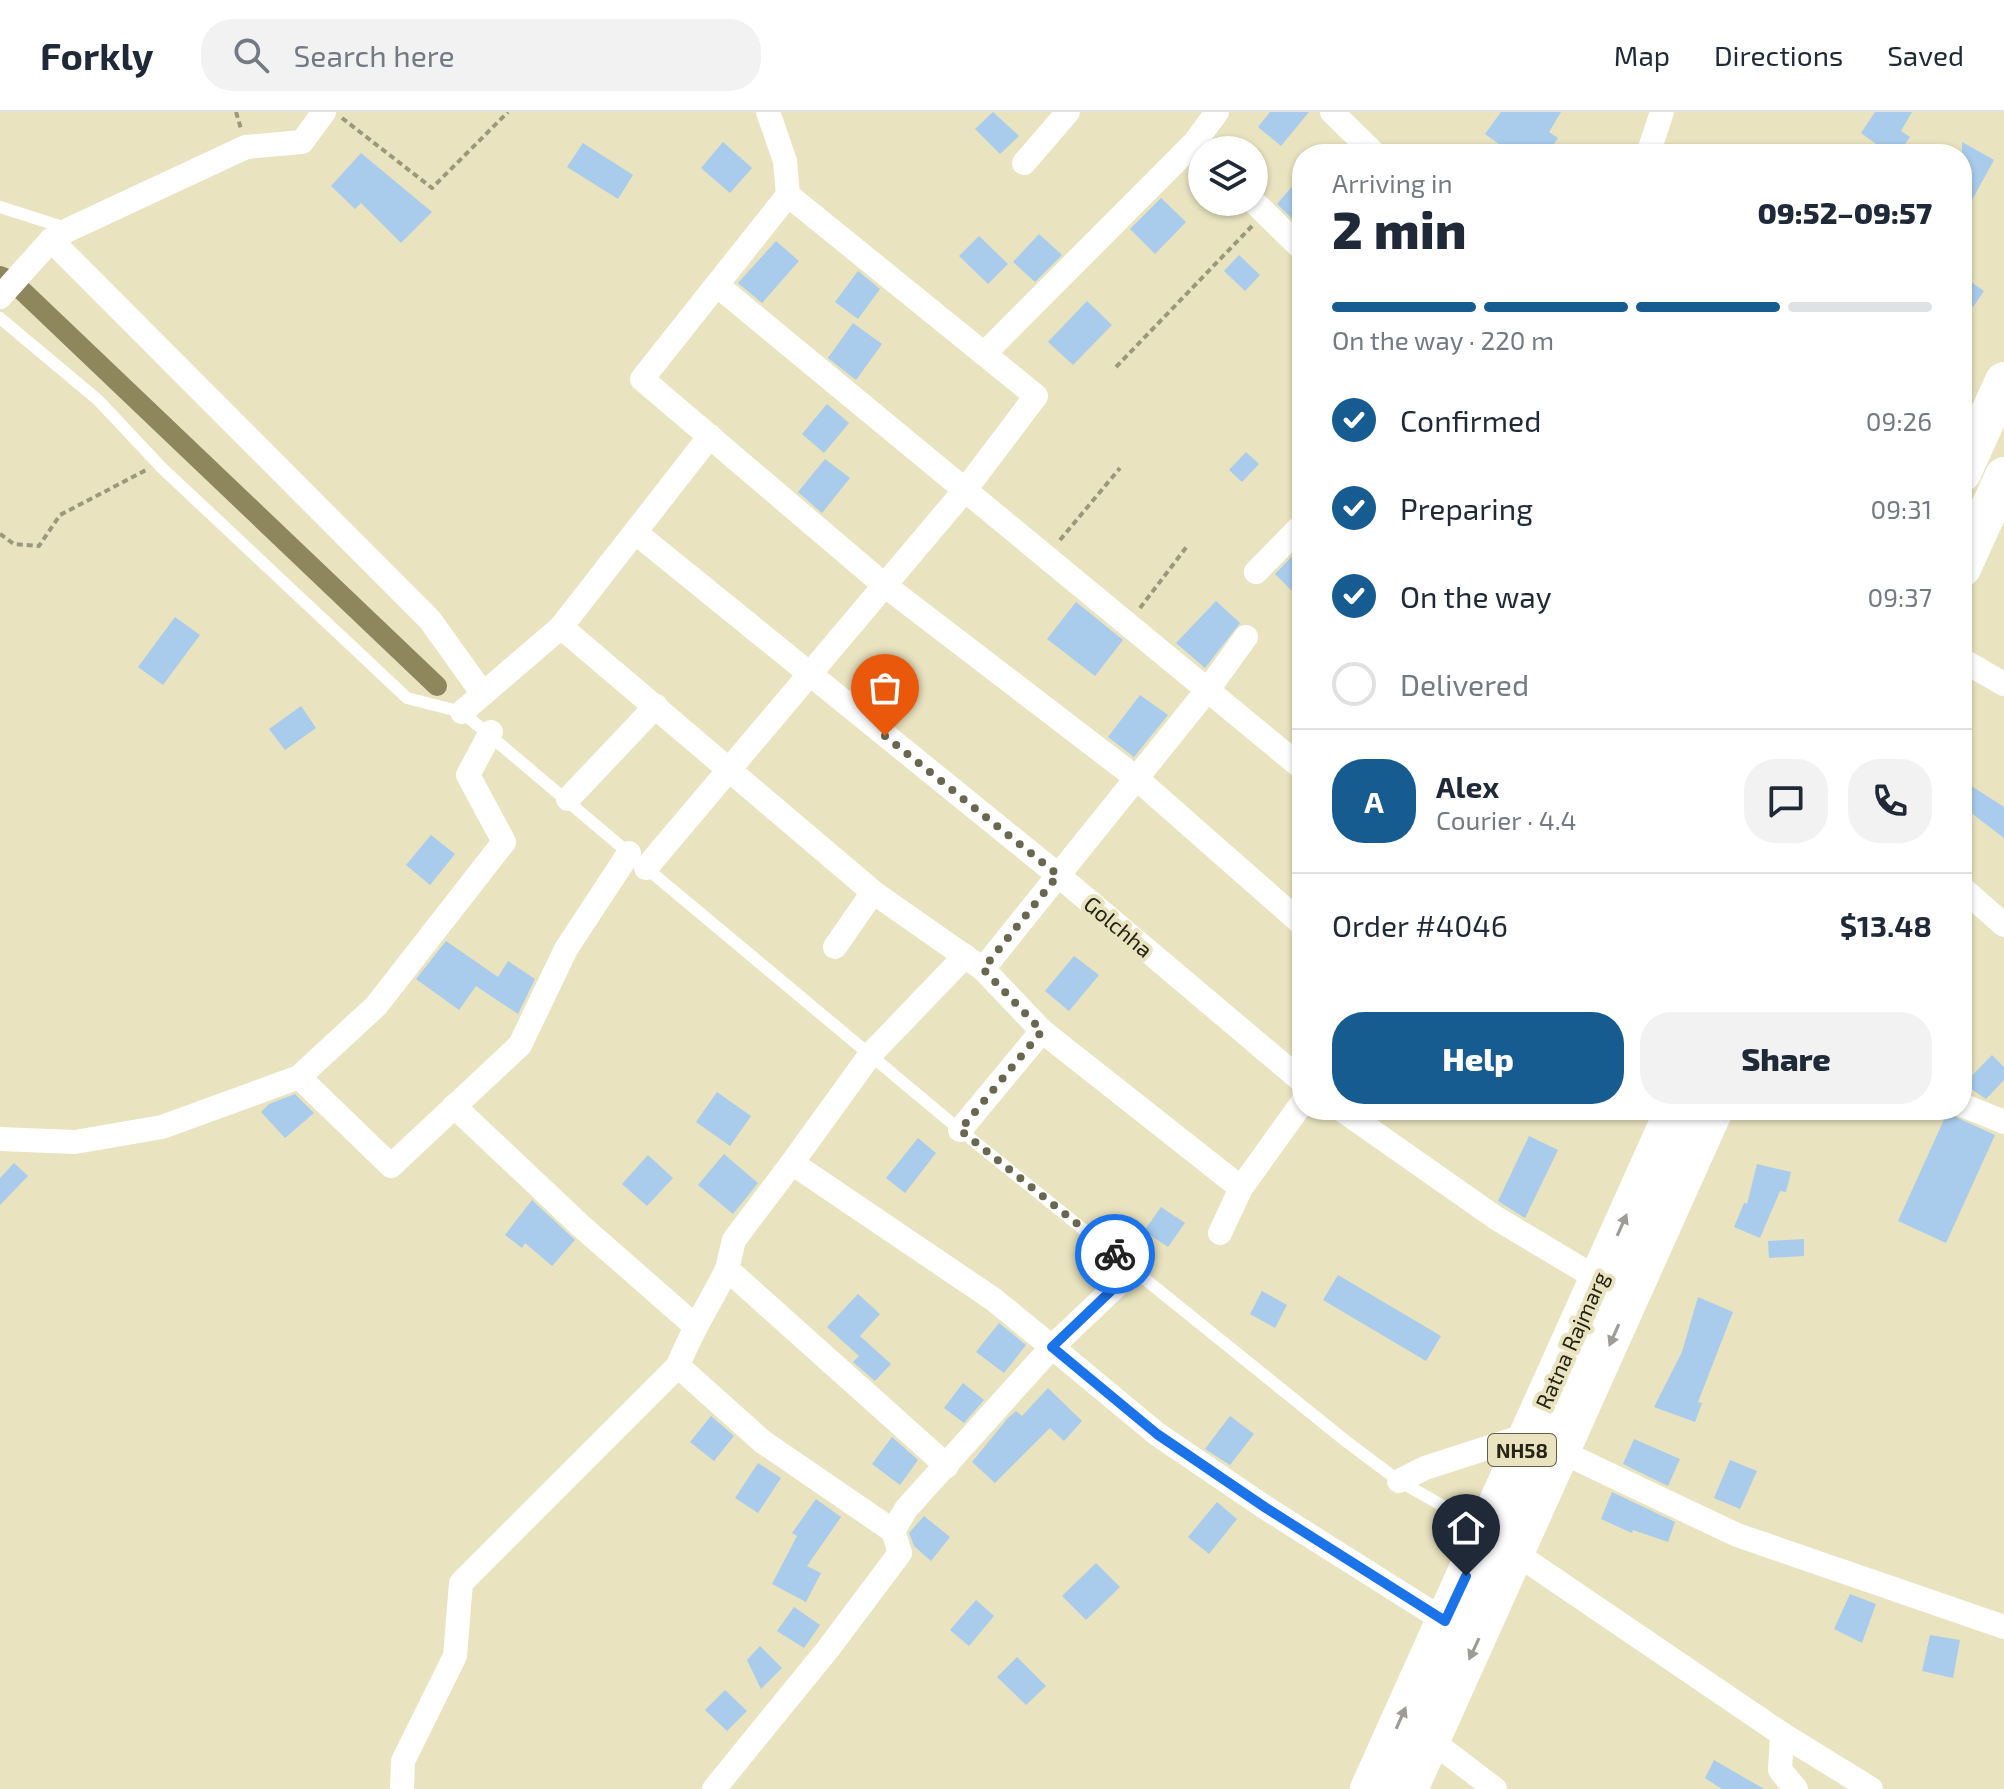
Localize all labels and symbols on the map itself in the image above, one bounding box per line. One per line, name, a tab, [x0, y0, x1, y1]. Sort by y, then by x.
pin	[851, 654, 919, 736]
street label: Golchha	[1080, 890, 1158, 962]
one-way arrow	[1615, 1213, 1629, 1237]
courier	[1075, 1214, 1155, 1294]
street label: Ratna Rajmarg	[1529, 1267, 1614, 1413]
one-way arrow	[1607, 1323, 1621, 1347]
road number: NH58	[1488, 1434, 1556, 1466]
pin	[1432, 1494, 1500, 1576]
one-way arrow	[1467, 1637, 1481, 1661]
one-way arrow	[1394, 1706, 1408, 1730]

